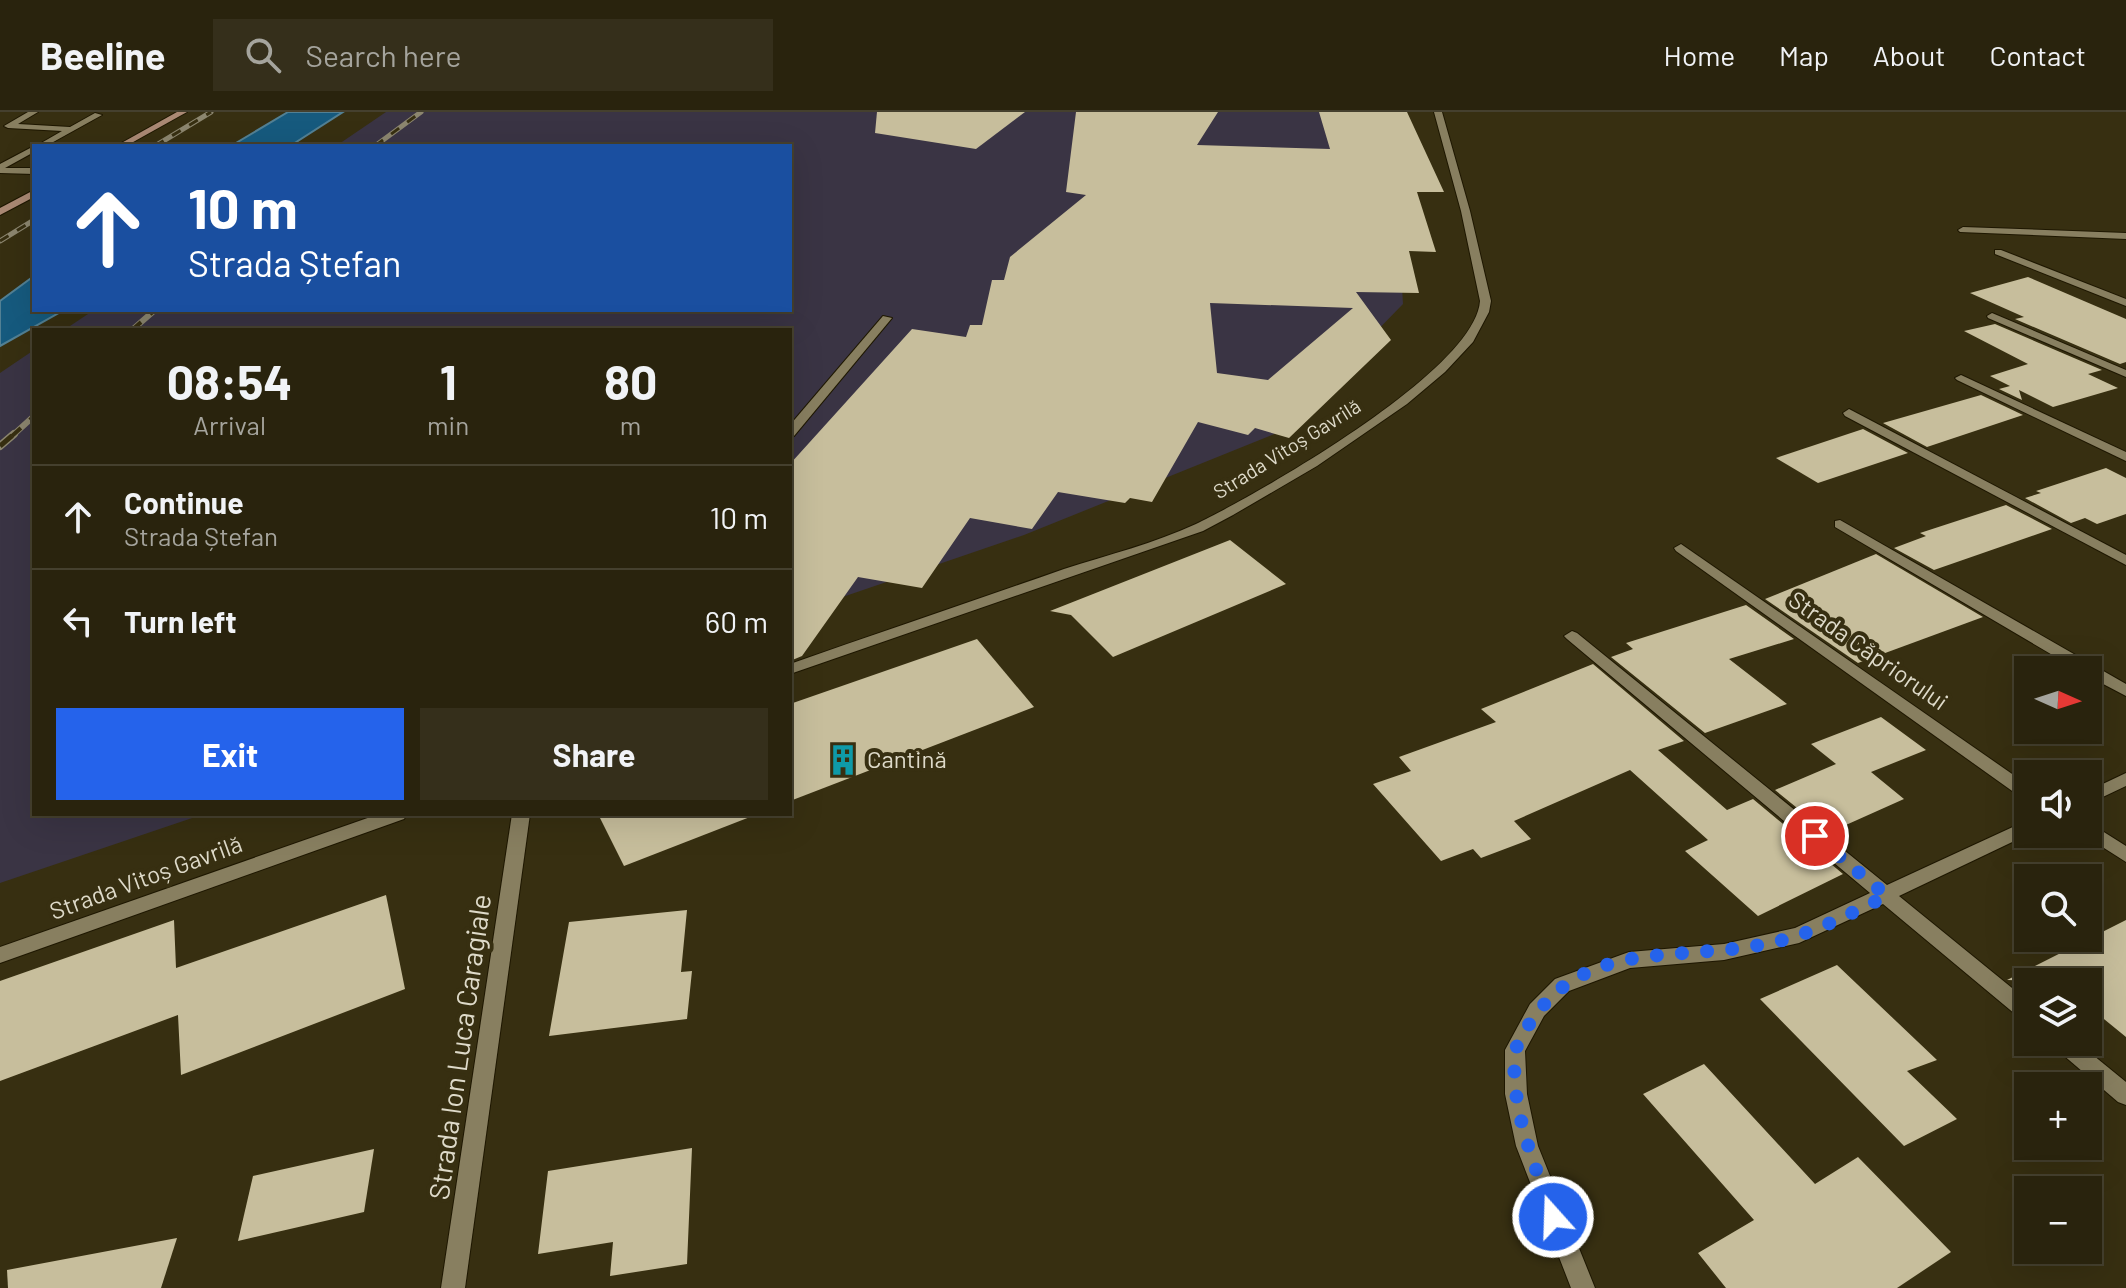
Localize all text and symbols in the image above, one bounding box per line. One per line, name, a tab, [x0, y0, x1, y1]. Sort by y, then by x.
search box	[213, 19, 773, 91]
text: Beeline	[40, 32, 165, 78]
icon: search	[241, 33, 285, 77]
text: Search here	[305, 37, 461, 73]
text: Home	[1664, 38, 1735, 72]
text: Map	[1779, 38, 1829, 72]
text: About	[1873, 38, 1945, 72]
text: Contact	[1989, 38, 2086, 72]
text: 10 m	[188, 173, 298, 240]
icon: ahead	[56, 176, 160, 280]
text: Strada Ștefan	[188, 241, 401, 284]
text: 08:54	[167, 352, 292, 410]
text: 1	[440, 352, 457, 410]
text: 80	[604, 352, 657, 410]
street label: Strada Vitoș Gavrilă	[1208, 393, 1364, 503]
text: Arrival	[193, 409, 266, 440]
text: min	[427, 409, 469, 440]
text: m	[620, 409, 641, 440]
text: Continue	[124, 484, 244, 520]
icon: ahead	[56, 495, 100, 539]
text: 10 m	[710, 499, 768, 535]
text: Strada Ștefan	[124, 520, 278, 551]
street label: Strada Căpriorului	[1784, 584, 1954, 716]
icon: left	[56, 599, 100, 643]
text: Turn left	[124, 603, 237, 639]
text: 60 m	[705, 603, 768, 639]
north arrow	[2014, 656, 2102, 744]
map controls	[2014, 656, 2102, 1264]
button: Exit	[56, 708, 404, 800]
button: Share	[420, 708, 768, 800]
building icon: Cantină	[826, 743, 860, 777]
place label: Cantină	[867, 744, 947, 773]
button: sound	[2014, 760, 2102, 848]
pin	[1781, 802, 1849, 870]
icon: arrive	[1793, 814, 1837, 858]
street label: Strada Vitoș Gavrilă	[45, 828, 246, 925]
button: search	[2014, 864, 2102, 952]
street label: Strada Ion Luca Caragiale	[421, 892, 497, 1202]
button: layers	[2014, 968, 2102, 1056]
button: +	[2014, 1072, 2102, 1160]
position arrow	[1511, 1175, 1595, 1259]
button: −	[2014, 1176, 2102, 1264]

